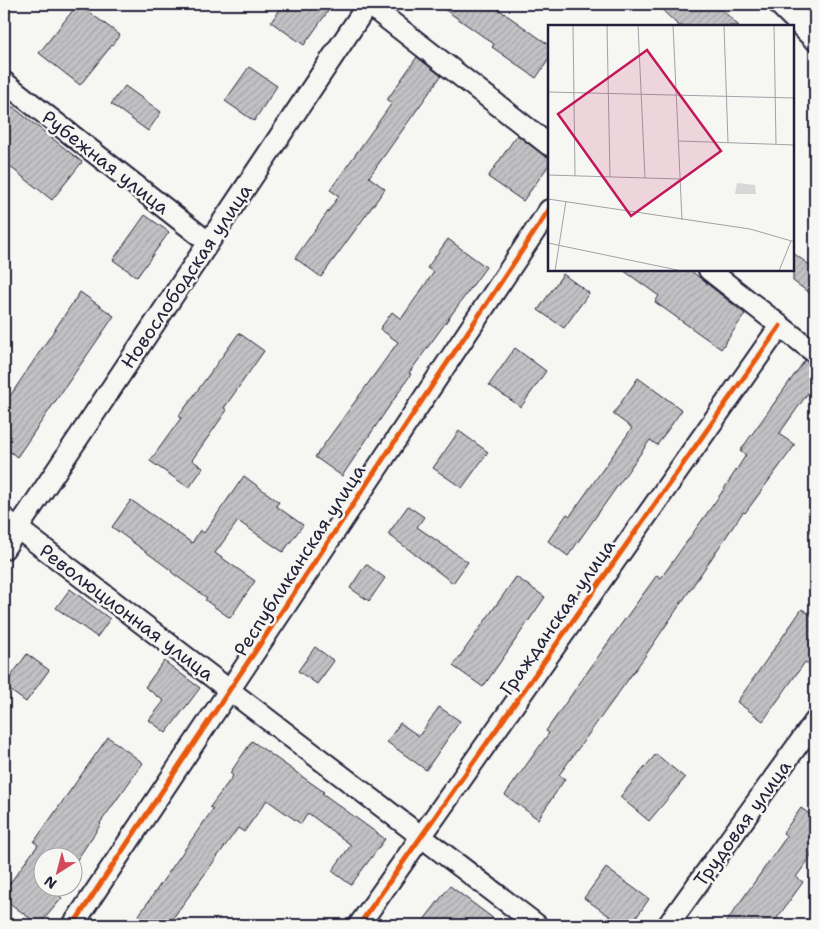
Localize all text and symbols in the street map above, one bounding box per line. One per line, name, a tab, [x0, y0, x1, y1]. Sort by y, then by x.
inset map	[548, 25, 794, 271]
street label: Рубежная улица	[37, 105, 175, 220]
street label: Новослободская улица	[115, 179, 258, 373]
street label: Республиканская улица	[228, 459, 371, 661]
street label: Гражданская улица	[494, 534, 621, 700]
street label: Революционная улица	[34, 538, 219, 686]
street label: Трудовая улица	[688, 755, 797, 892]
north arrow	[32, 846, 82, 896]
text: N	[41, 872, 60, 893]

